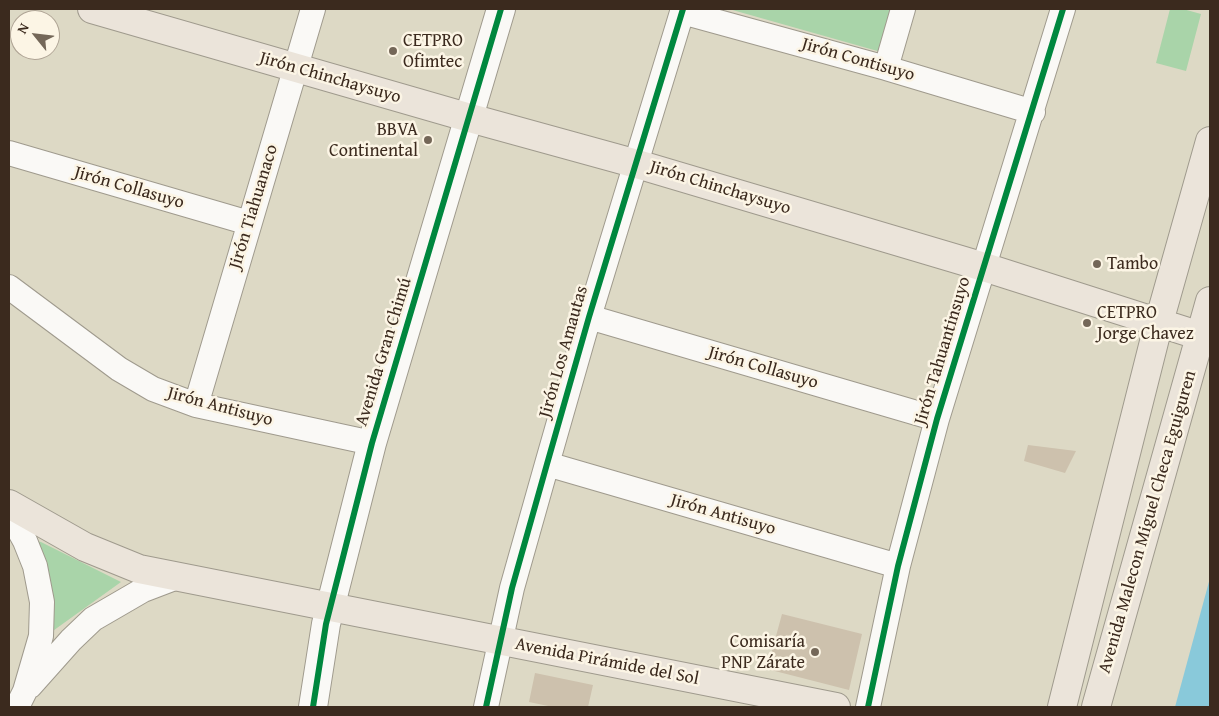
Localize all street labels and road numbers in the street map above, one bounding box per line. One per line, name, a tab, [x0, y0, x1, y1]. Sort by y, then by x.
street label: Jirón Contisuyo	[799, 34, 917, 86]
street label: Jirón Chinchaysuyo	[257, 47, 403, 109]
street label: Jirón Tiahuanaco	[225, 142, 283, 272]
street label: Jirón Chinchaysuyo	[647, 156, 793, 220]
street label: Jirón Collasuyo	[71, 162, 187, 214]
street label: Jirón Tahuantinsuyo	[910, 274, 976, 428]
street label: Avenida Gran Chimú	[351, 275, 417, 429]
street label: Jirón Los Amautas	[535, 283, 593, 421]
street label: Jirón Collasuyo	[705, 342, 821, 394]
street label: Avenida Malecon Miguel Checa Eguiguren	[1094, 368, 1202, 676]
street label: Jirón Antisuyo	[165, 383, 275, 431]
street label: Jirón Antisuyo	[668, 490, 778, 540]
street label: Avenida Pirámide del Sol	[513, 634, 701, 690]

